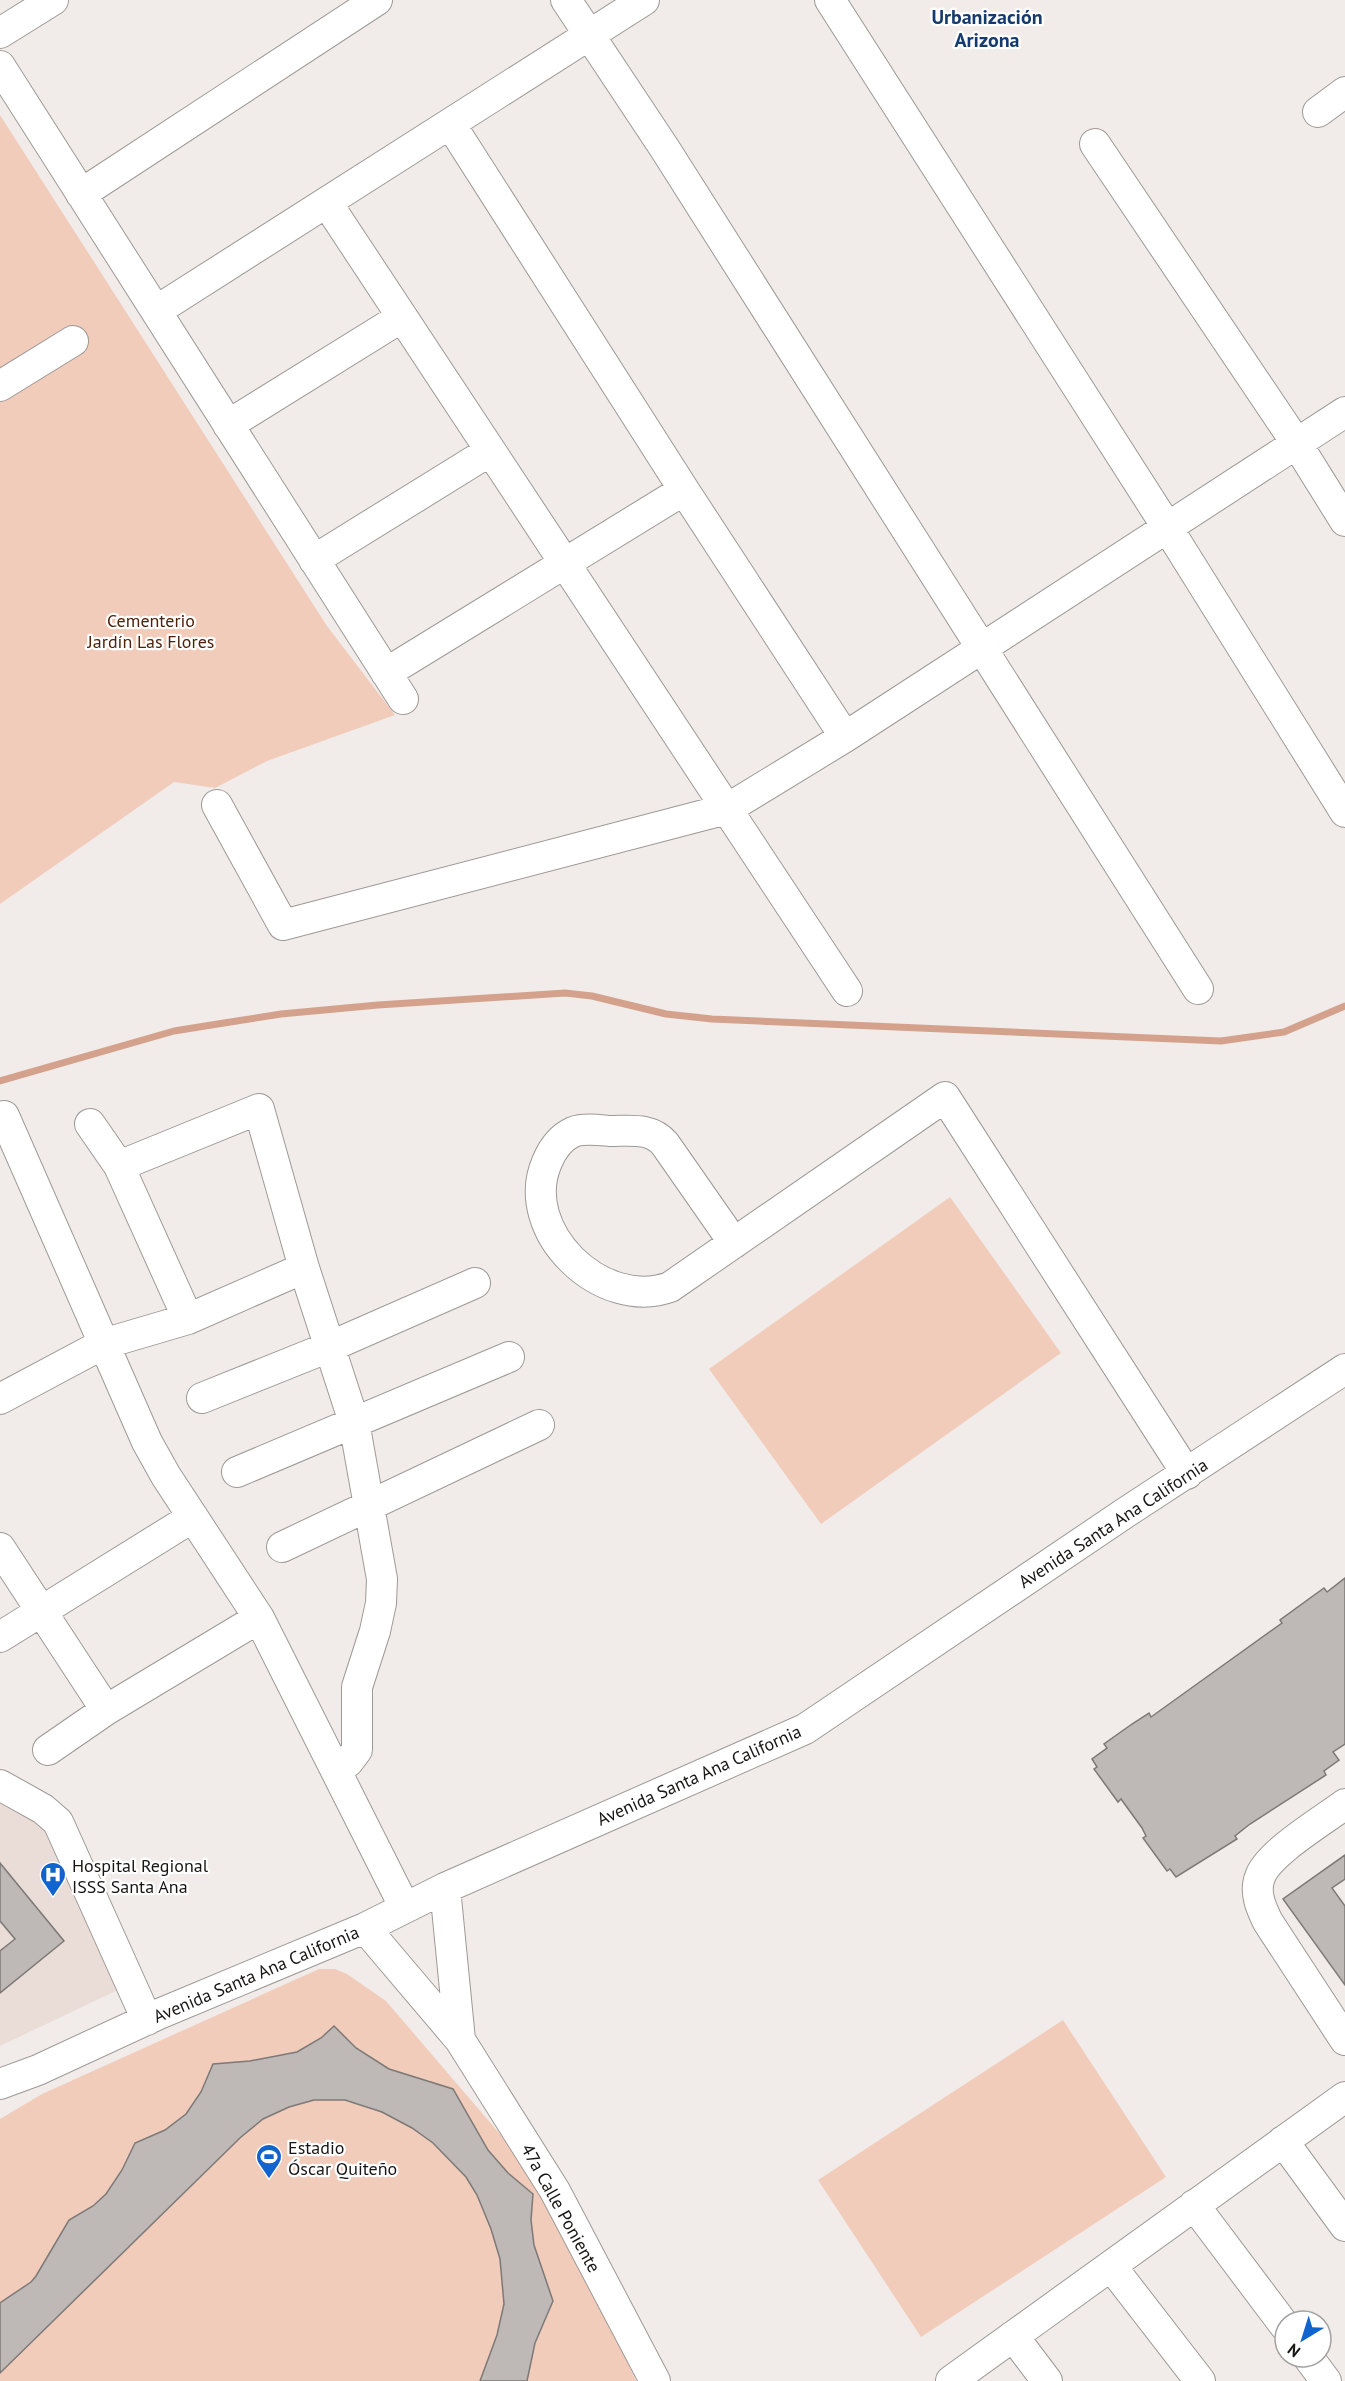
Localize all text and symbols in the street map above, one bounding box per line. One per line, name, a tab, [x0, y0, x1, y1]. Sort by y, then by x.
district label: Urbanización Arizona	[931, 4, 1043, 53]
park label: Cementerio Jardín Las Flores	[87, 609, 214, 653]
street label: Avenida Santa Ana California	[1014, 1453, 1212, 1593]
street label: Avenida Santa Ana California	[593, 1720, 805, 1830]
place label: Hospital Regional ISSS Santa Ana	[72, 1854, 209, 1898]
hospital icon: Hospital Regional ISSS Santa Ana	[38, 1860, 68, 1898]
street label: Avenida Santa Ana California	[150, 1920, 362, 2028]
place label: Estadio Óscar Quiteño	[288, 2136, 397, 2180]
street label: 47a Calle Poniente	[516, 2140, 606, 2276]
sports icon: Estadio Óscar Quiteño	[254, 2142, 284, 2180]
north arrow	[1273, 2309, 1333, 2369]
text: N	[1283, 2340, 1304, 2362]

